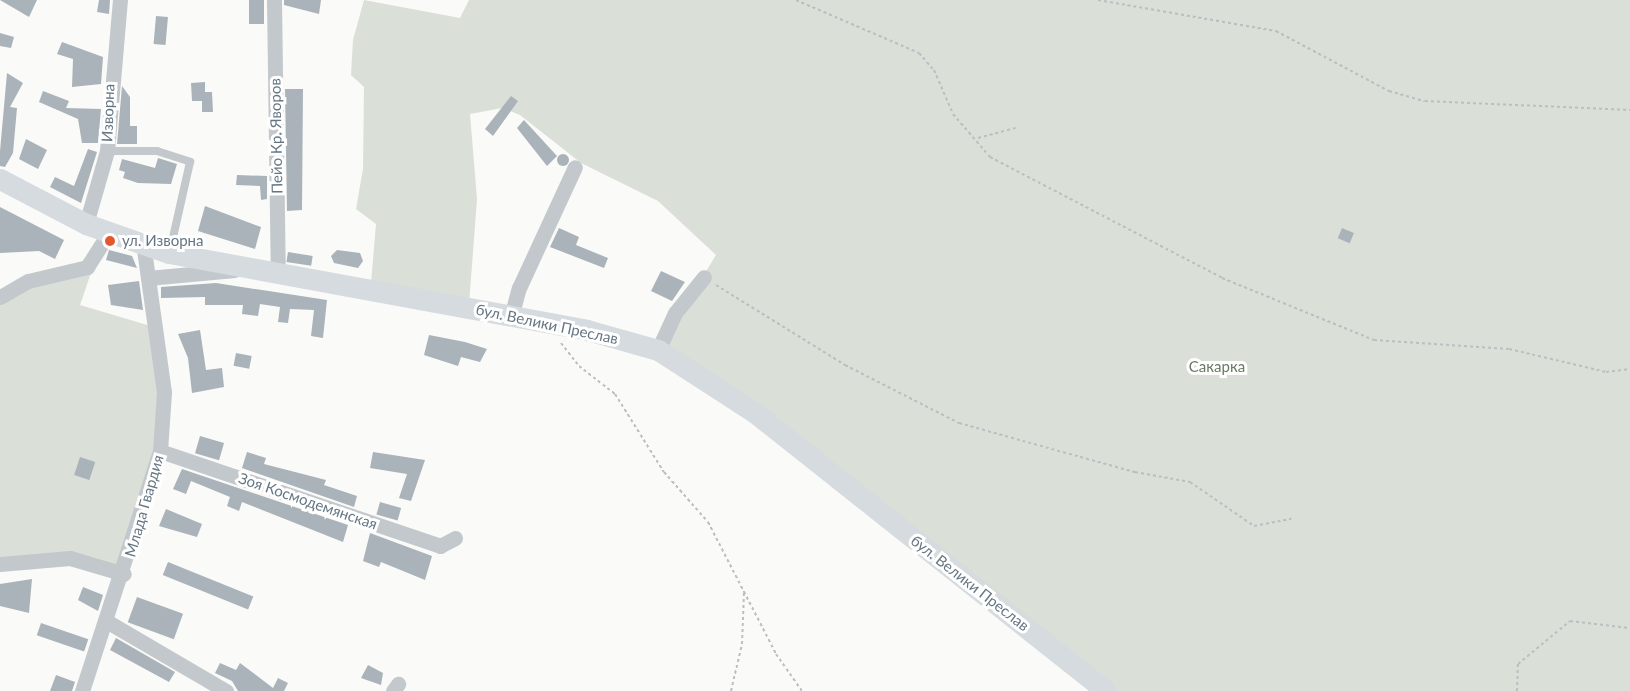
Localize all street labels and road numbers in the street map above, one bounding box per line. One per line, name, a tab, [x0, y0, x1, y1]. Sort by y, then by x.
street label: Пейо Кр. Яворов	[266, 78, 286, 194]
street label: Изворна	[98, 84, 118, 142]
street label: бул. Велики Преслав	[474, 300, 620, 348]
street label: Млада Гвардия	[121, 453, 167, 559]
street label: Зоя Космодемянская	[236, 469, 380, 533]
street label: бул. Велики Преслав	[907, 531, 1033, 635]

